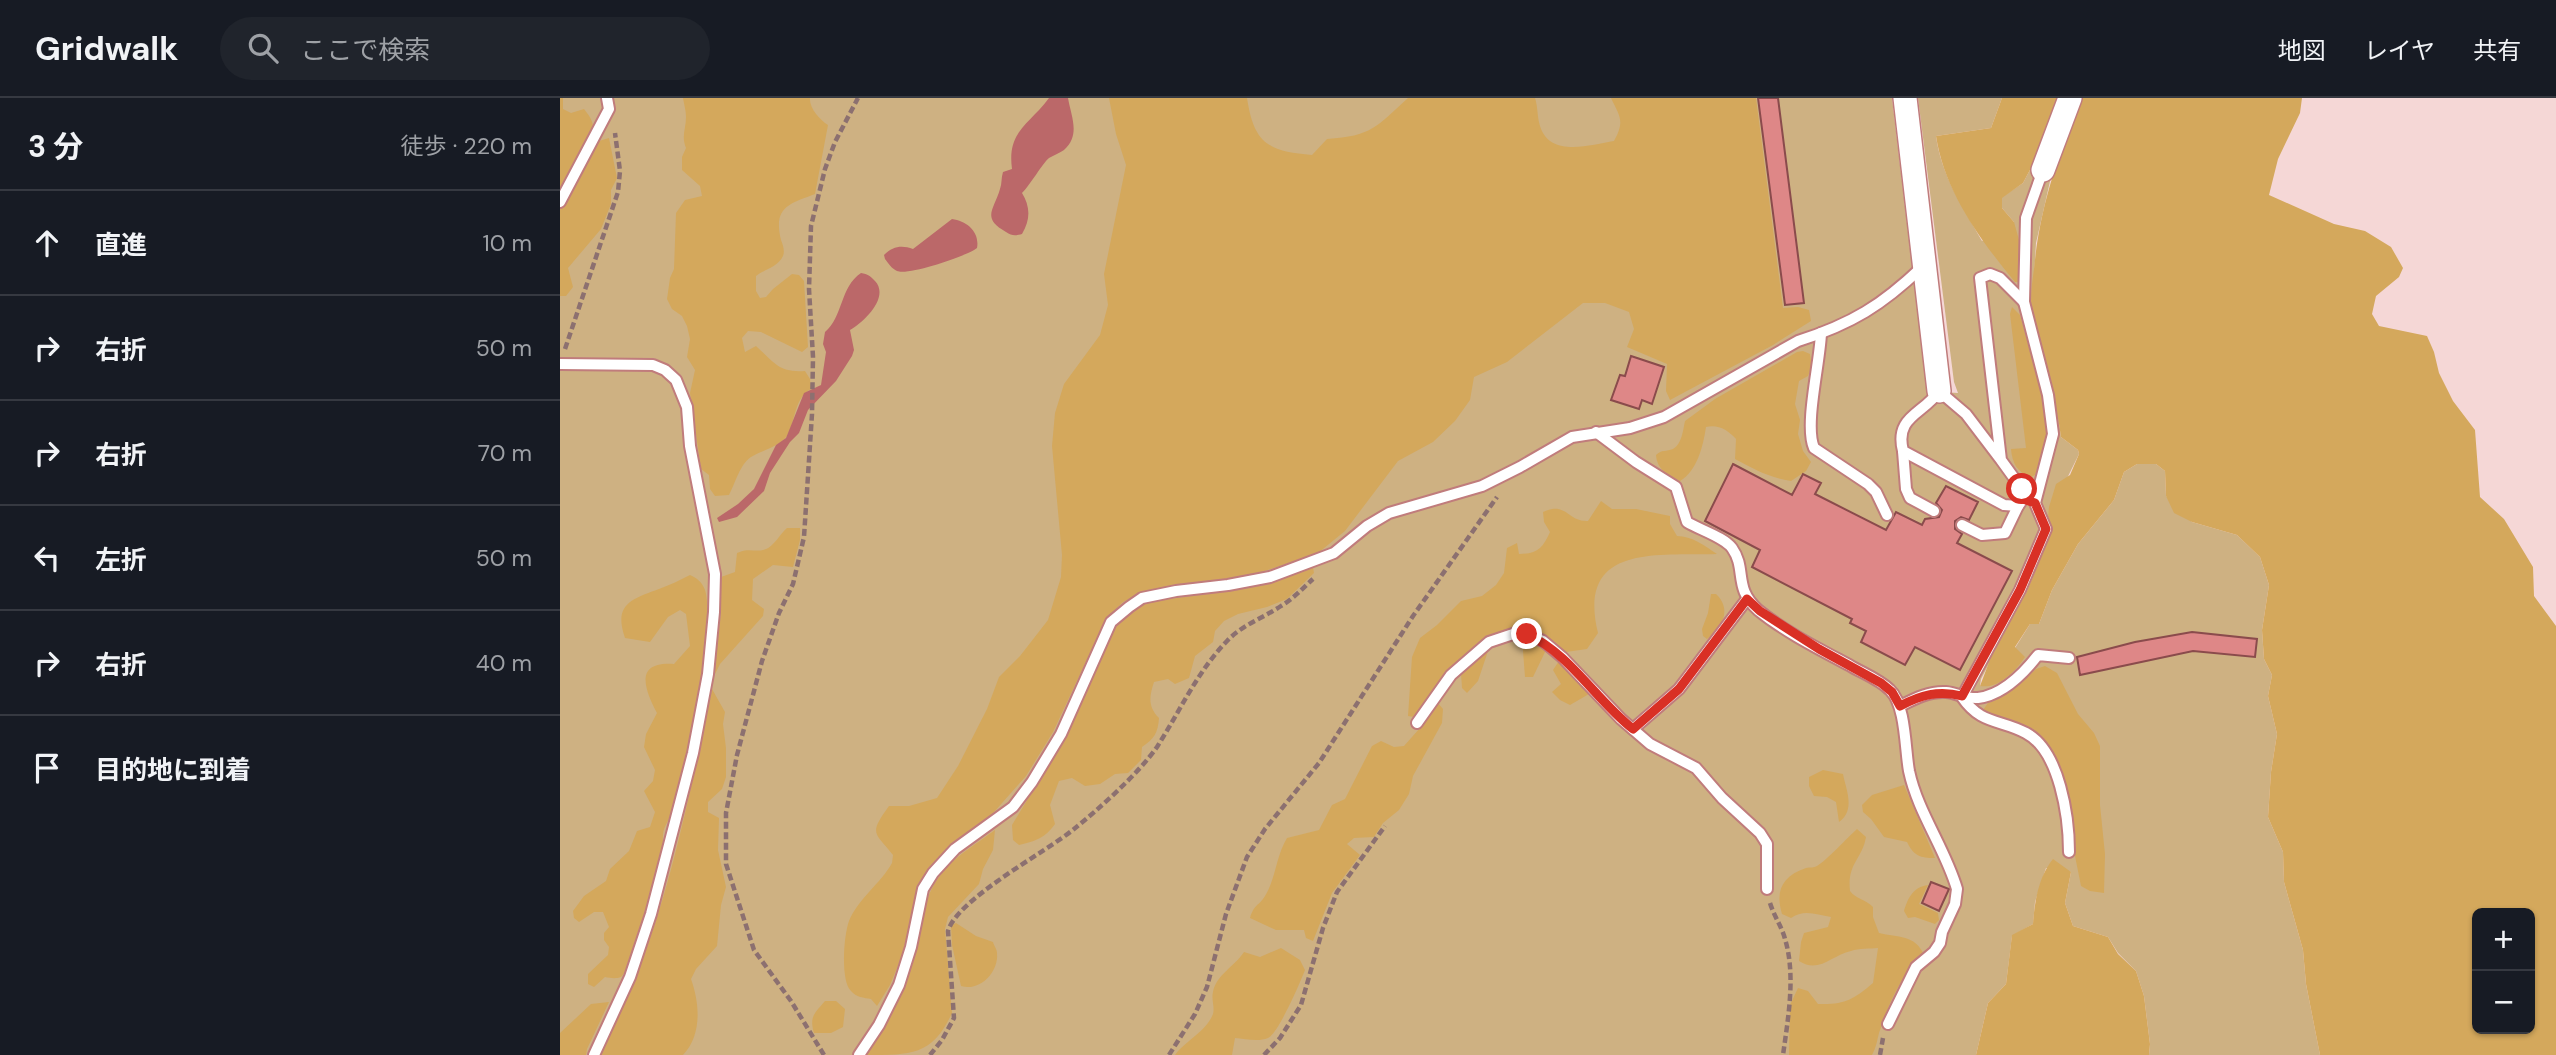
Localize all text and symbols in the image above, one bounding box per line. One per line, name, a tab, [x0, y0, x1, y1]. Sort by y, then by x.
search box	[220, 17, 710, 80]
text: Gridwalk	[35, 27, 178, 70]
icon: search	[244, 29, 282, 67]
text: ここで検索	[300, 33, 430, 67]
text: 地図	[2278, 35, 2326, 66]
text: レイヤ	[2364, 35, 2435, 66]
text: 共有	[2473, 35, 2521, 66]
text: 3 分	[28, 127, 83, 166]
text: 徒歩 · 220 m	[401, 131, 532, 161]
icon: ahead	[28, 224, 66, 262]
text: 直進	[95, 228, 147, 262]
text: 10 m	[482, 228, 532, 258]
icon: right	[28, 329, 66, 367]
text: 右折	[95, 333, 147, 367]
text: 50 m	[476, 333, 532, 363]
icon: right	[28, 434, 66, 472]
text: 右折	[95, 438, 147, 472]
text: 70 m	[478, 438, 532, 468]
route start	[2006, 473, 2037, 504]
icon: left	[28, 539, 66, 577]
text: 左折	[95, 543, 147, 577]
text: 50 m	[476, 543, 532, 573]
route end	[1511, 618, 1542, 649]
icon: right	[28, 644, 66, 682]
text: 右折	[95, 648, 147, 682]
text: 40 m	[476, 648, 532, 678]
icon: arrive	[28, 749, 66, 787]
text: 目的地に到着	[95, 753, 251, 787]
map controls	[2472, 908, 2535, 1034]
button: +	[2472, 908, 2535, 971]
button: −	[2472, 971, 2535, 1034]

